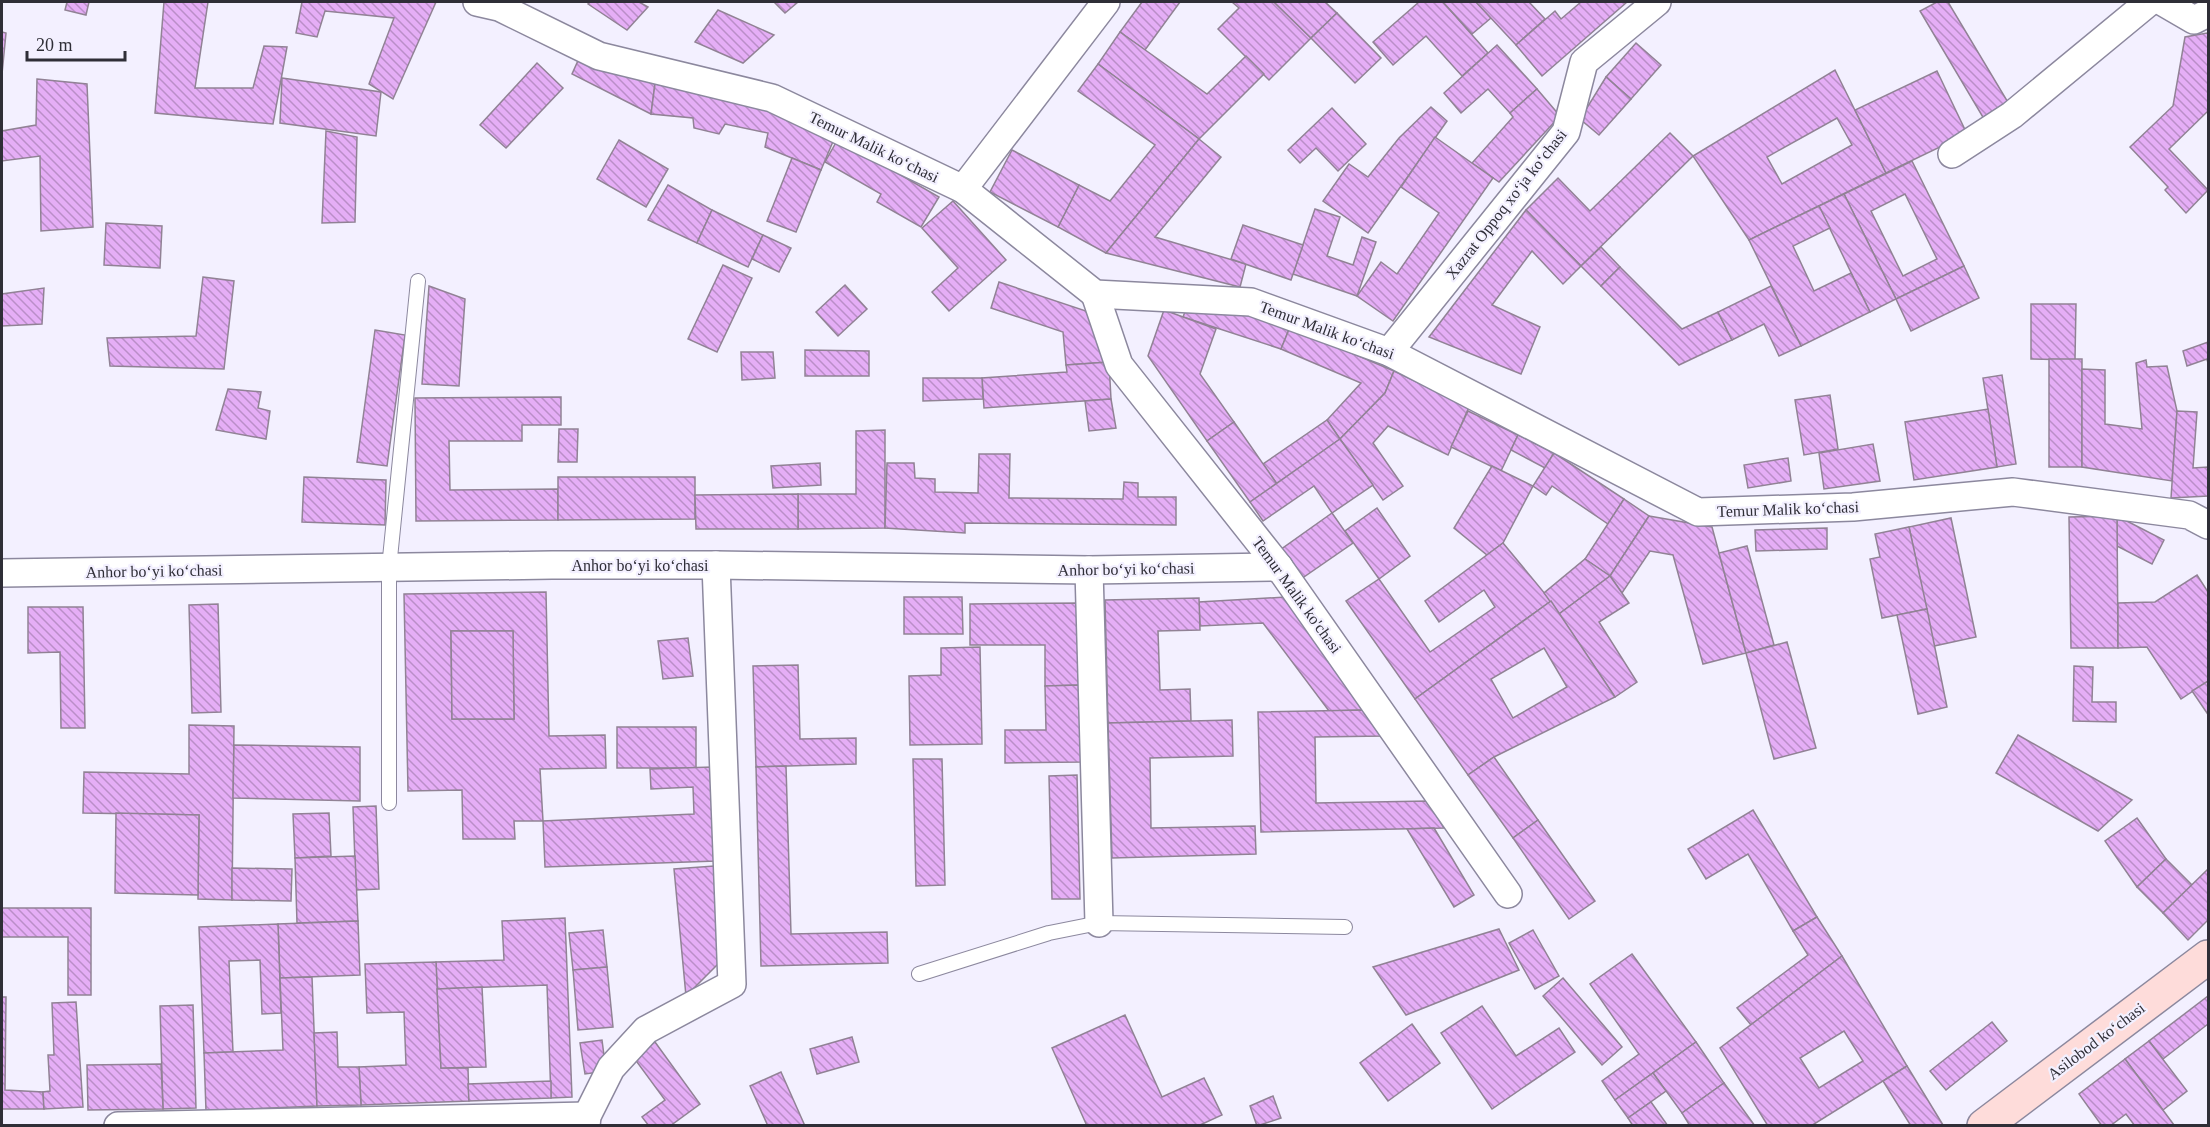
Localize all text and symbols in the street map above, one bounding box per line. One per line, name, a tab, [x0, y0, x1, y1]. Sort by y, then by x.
scale bar	[27, 24, 124, 62]
text: 20 m	[36, 35, 73, 55]
street label: Temur Malik koʻchasi	[806, 108, 942, 186]
street label: Xazrat Oppoq xo‘ja ko‘chasi	[1442, 125, 1571, 283]
street label: Temur Malik koʻchasi	[1257, 298, 1397, 362]
street label: Temur Malik koʻchasi	[1717, 498, 1860, 520]
street label: Temur Malik ko'chasi	[1249, 534, 1345, 657]
street label: Anhor boʻyi koʻchasi	[572, 557, 709, 575]
street label: Anhor boʻyi koʻchasi	[1057, 559, 1195, 580]
street label: Anhor boʻyi koʻchasi	[85, 561, 223, 582]
street label: Asilobod koʻchasi	[2044, 999, 2148, 1083]

